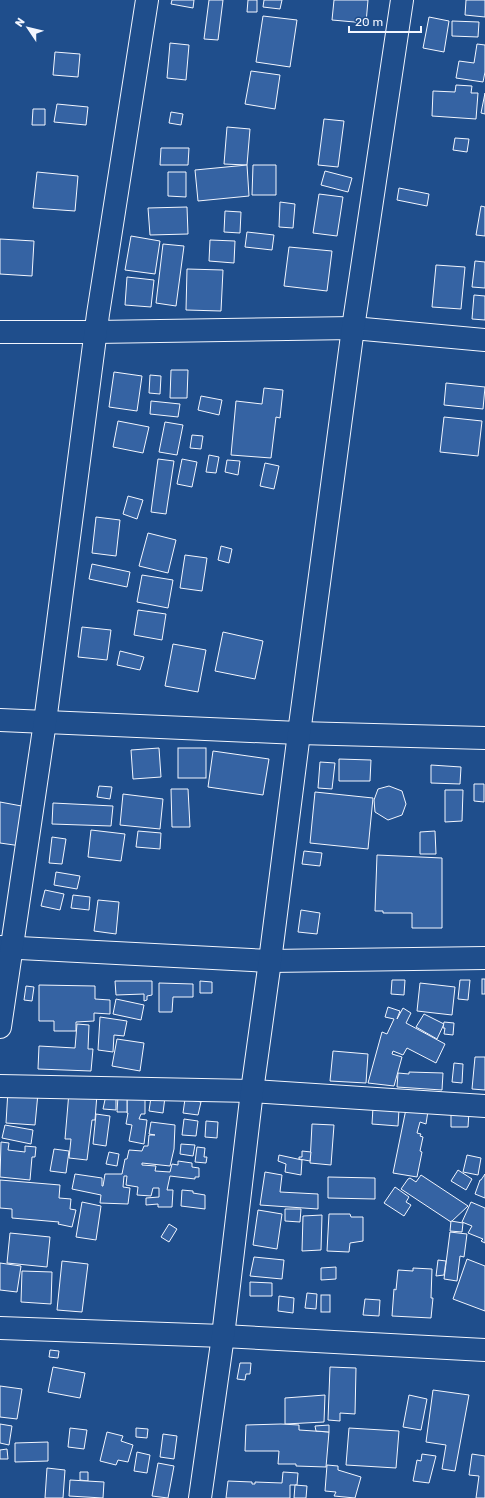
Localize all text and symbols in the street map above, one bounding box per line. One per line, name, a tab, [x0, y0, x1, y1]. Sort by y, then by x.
north arrow	[8, 8, 48, 48]
scale bar	[349, 8, 421, 34]
text: 20 m	[355, 15, 383, 29]
text: N	[13, 16, 28, 30]

